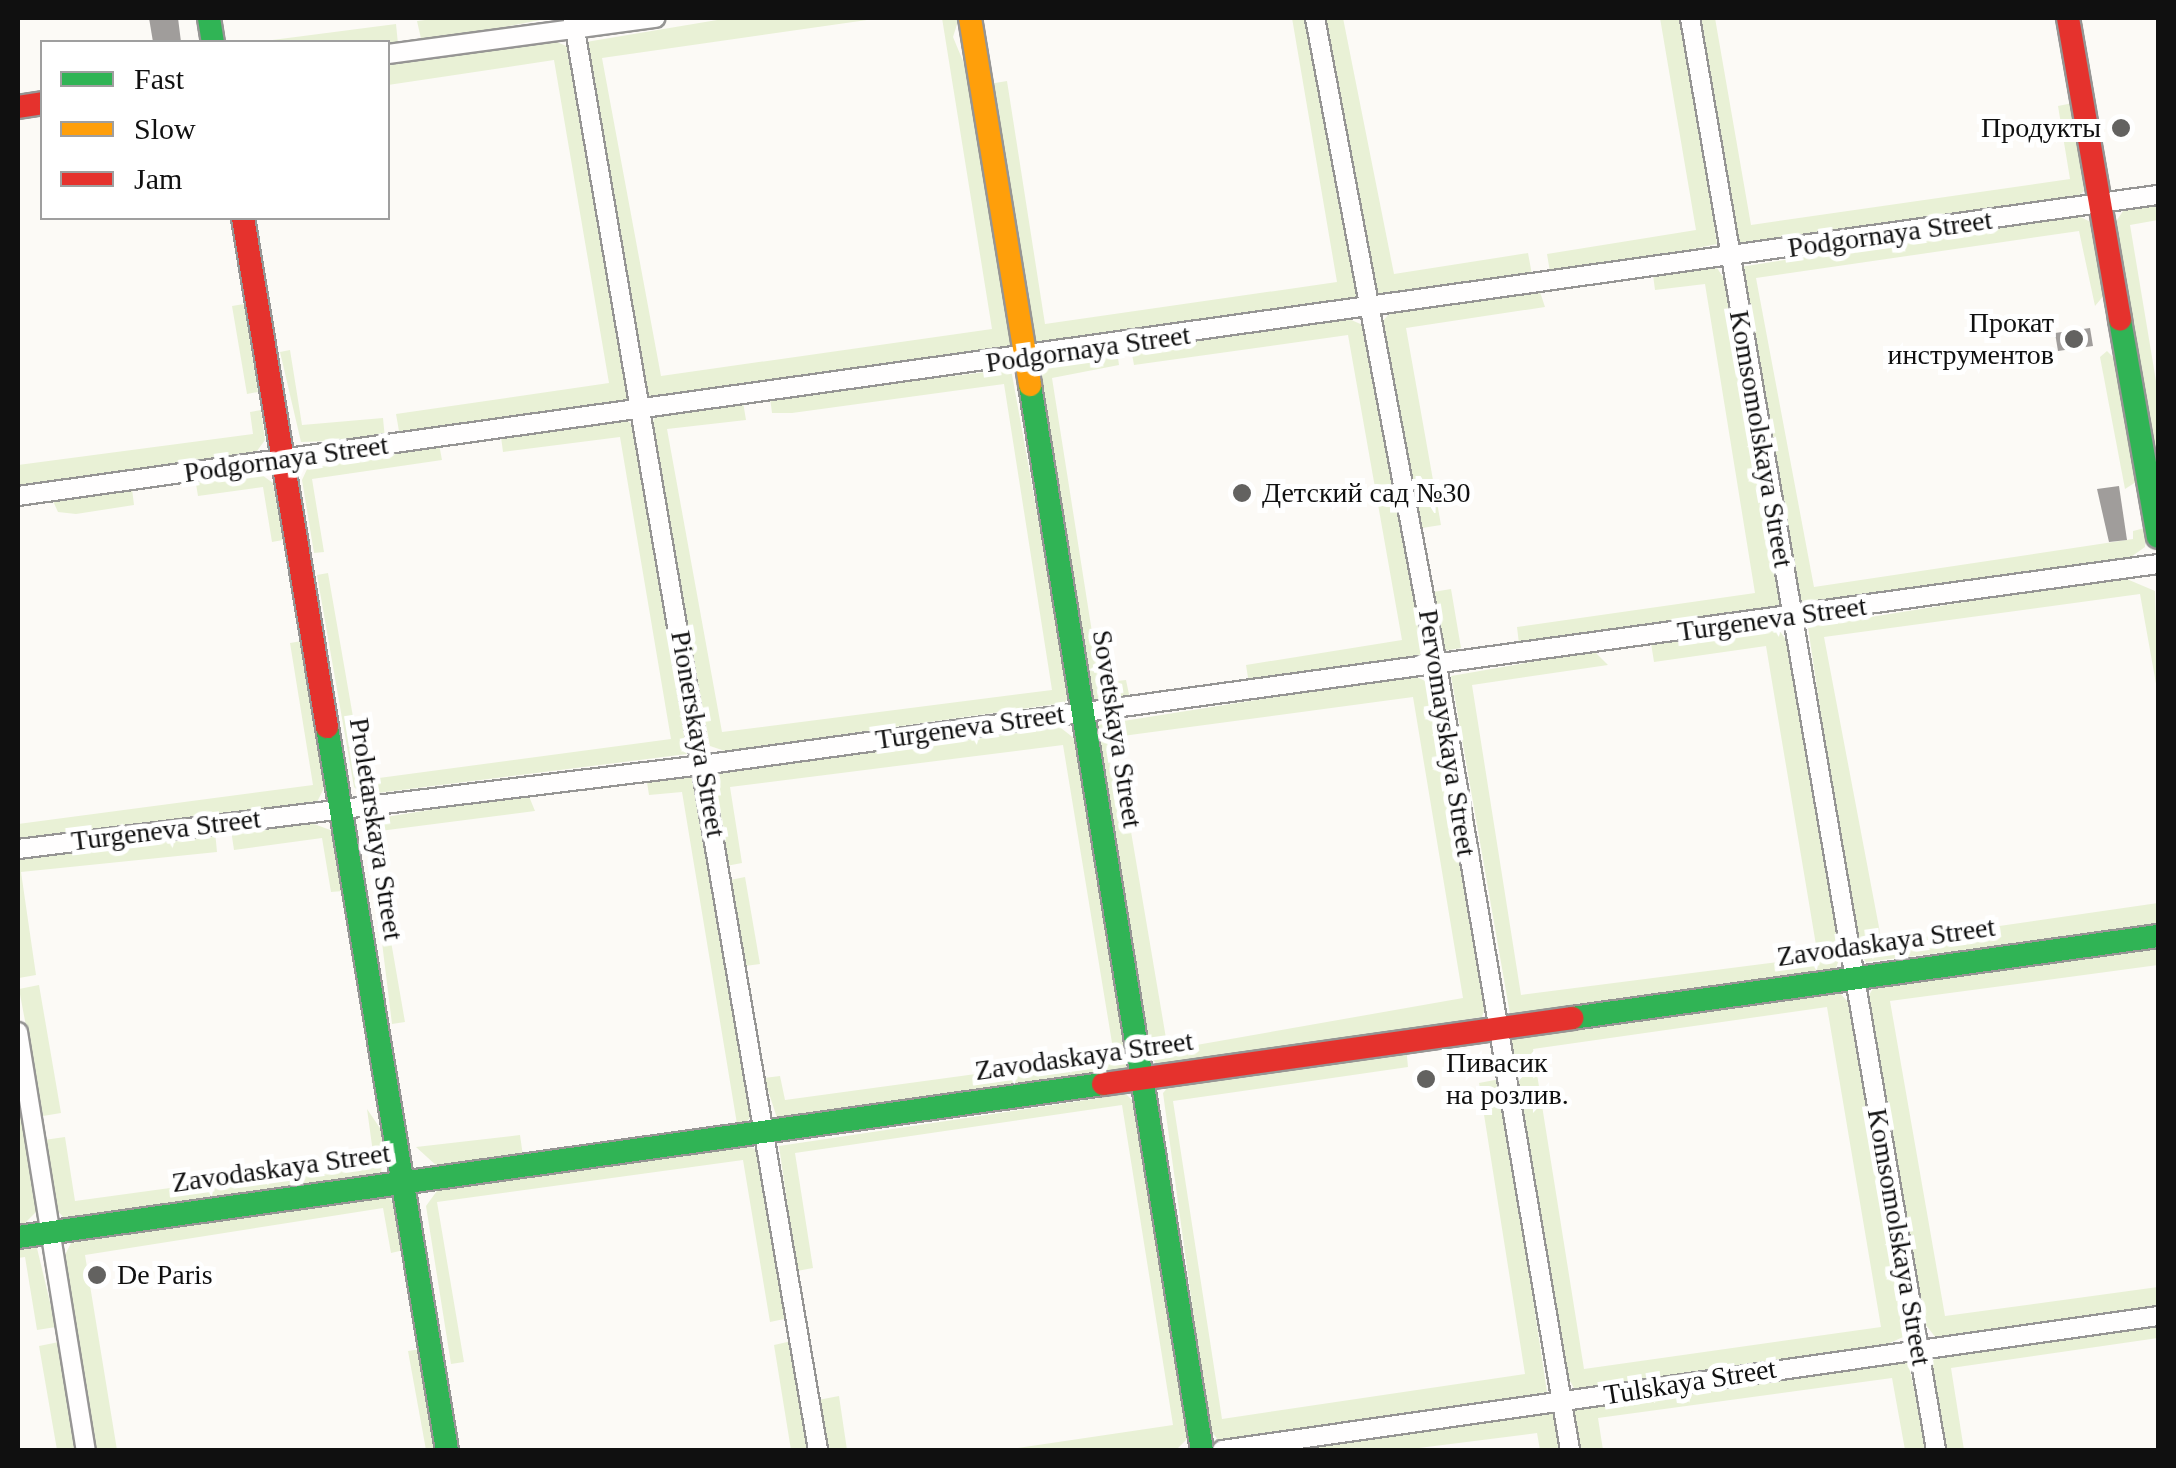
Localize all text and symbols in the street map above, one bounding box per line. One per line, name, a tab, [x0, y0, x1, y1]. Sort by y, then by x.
legend	[40, 40, 390, 220]
text: Fast	[134, 62, 184, 95]
place label: Продукты	[1981, 111, 2101, 145]
text: Slow	[134, 112, 196, 145]
marker: Продукты	[2110, 117, 2132, 139]
text: Jam	[134, 162, 182, 195]
street label: Podgornaya Street	[1786, 203, 1994, 265]
place label: Прокат инструментов	[1888, 306, 2054, 372]
street label: Komsomolskaya Street	[1722, 308, 1800, 570]
street label: Podgornaya Street	[984, 318, 1192, 380]
marker: Прокат инструментов	[2063, 328, 2085, 350]
street label: Podgornaya Street	[182, 428, 390, 490]
place label: Детский сад №30	[1262, 476, 1471, 510]
marker: Детский сад №30	[1231, 482, 1253, 504]
street label: Turgeneva Street	[1675, 589, 1869, 649]
street label: Pervomayskaya Street	[1411, 607, 1483, 859]
street label: Pionerskaya Street	[663, 628, 733, 840]
street label: Sovetskaya Street	[1085, 628, 1149, 830]
street label: Turgeneva Street	[873, 697, 1067, 757]
street label: Proletarskaya Street	[342, 715, 410, 943]
street label: Turgeneva Street	[69, 802, 263, 858]
street label: Zavodaskaya Street	[1775, 910, 1997, 974]
street label: Zavodaskaya Street	[973, 1024, 1195, 1088]
place label: Пивасик на розлив.	[1446, 1046, 1569, 1112]
marker: Пивасик на розлив.	[1415, 1068, 1437, 1090]
street label: Komsomolskaya Street	[1860, 1106, 1938, 1368]
street label: Zavodaskaya Street	[170, 1136, 392, 1200]
place label: De Paris	[117, 1258, 213, 1292]
marker: De Paris	[86, 1264, 108, 1286]
street label: Tulskaya Street	[1601, 1352, 1779, 1412]

